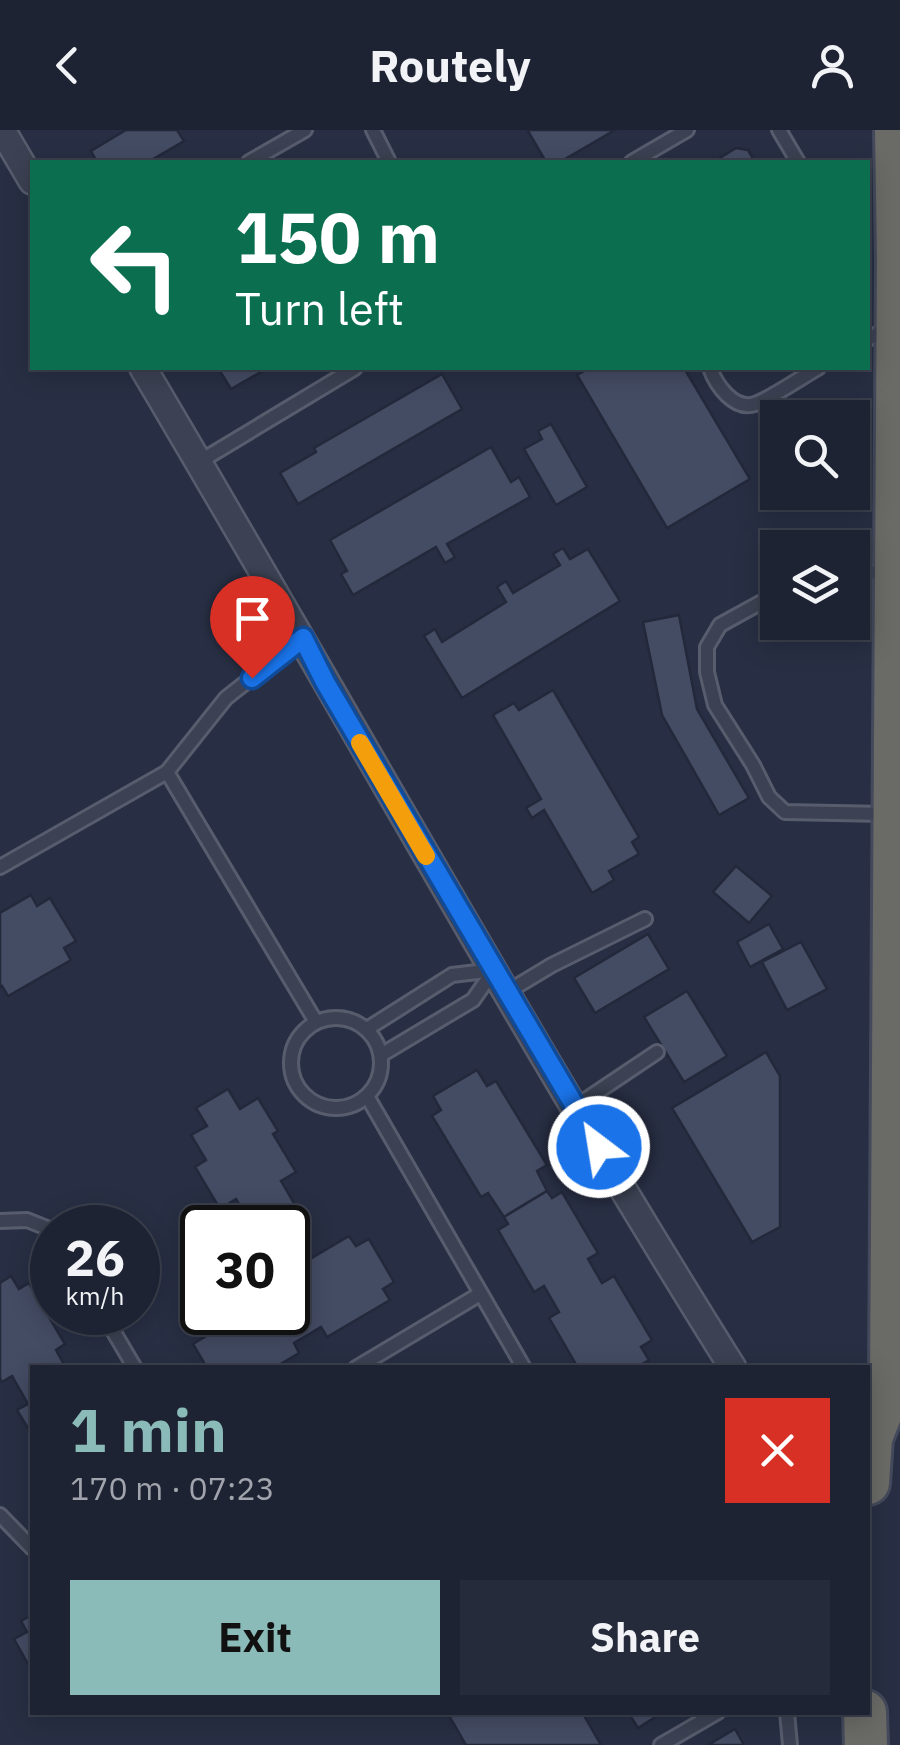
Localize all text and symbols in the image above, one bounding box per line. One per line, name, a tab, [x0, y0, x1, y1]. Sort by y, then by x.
text: Routely	[369, 36, 531, 94]
icon: back	[40, 38, 95, 93]
icon: person	[805, 38, 860, 93]
text: 150 m	[235, 191, 440, 282]
icon: left	[70, 200, 200, 330]
text: Turn left	[235, 279, 404, 337]
map controls	[760, 400, 870, 640]
button: search	[760, 400, 870, 510]
button: layers	[760, 530, 870, 640]
pin	[210, 576, 295, 679]
icon: arrive	[225, 591, 280, 646]
position arrow	[547, 1095, 651, 1199]
speed limit sign: 30	[180, 1205, 310, 1335]
text: 26	[65, 1225, 125, 1290]
text: km/h	[66, 1279, 124, 1312]
text: 1 min	[70, 1390, 227, 1469]
button: close	[725, 1398, 830, 1503]
text: 170 m · 07:23	[70, 1467, 275, 1509]
button: Exit	[70, 1580, 440, 1695]
button: Share	[460, 1580, 830, 1695]

